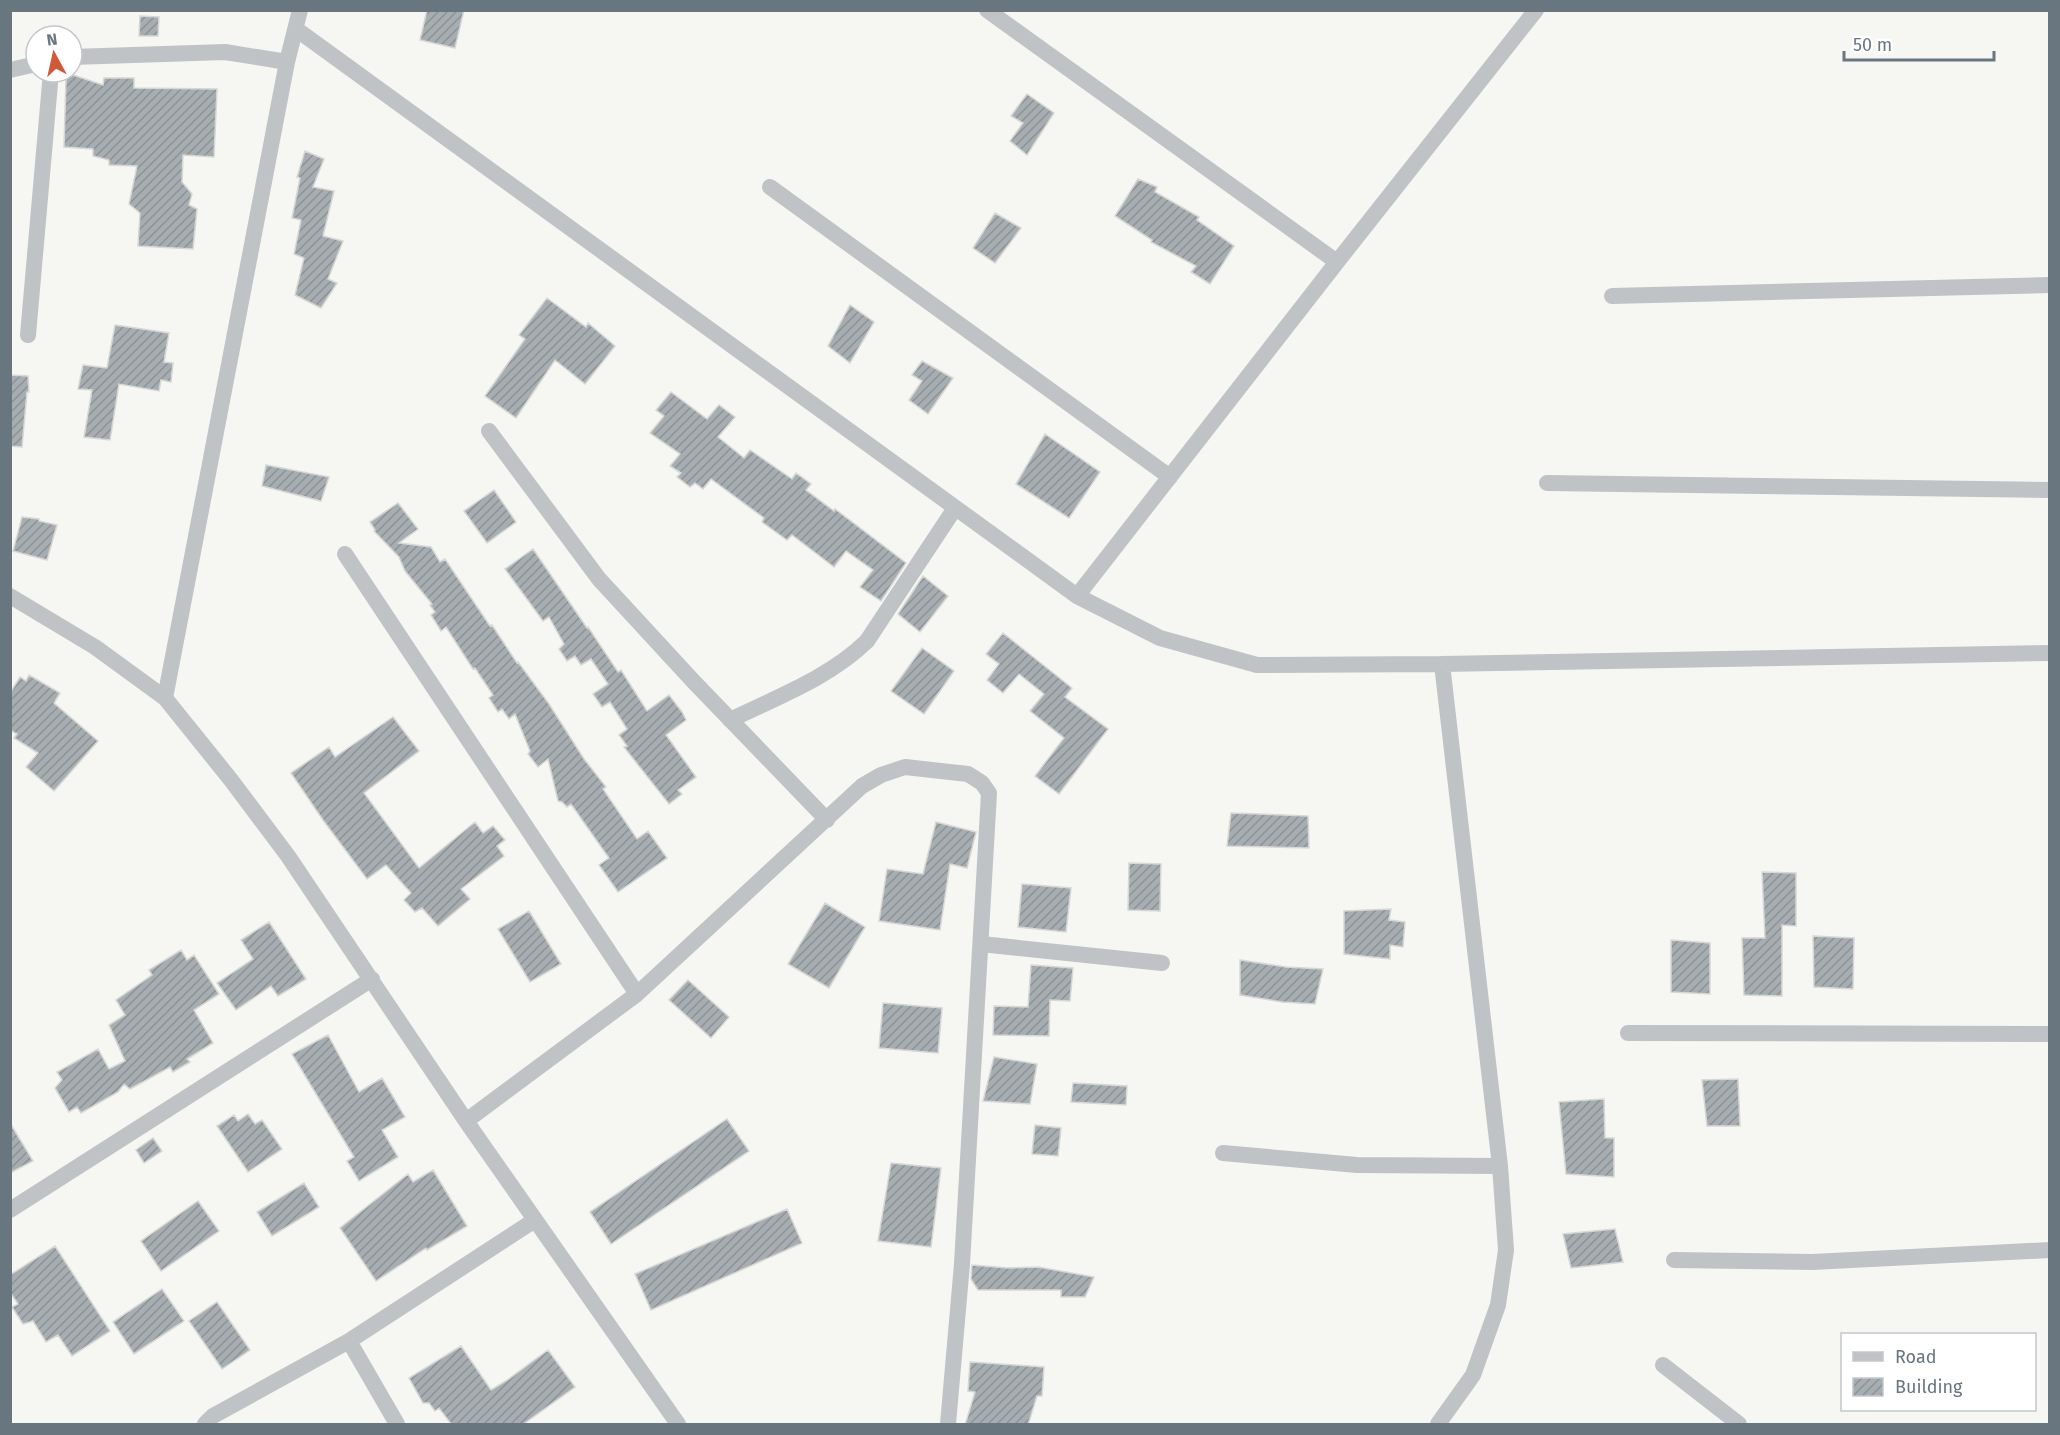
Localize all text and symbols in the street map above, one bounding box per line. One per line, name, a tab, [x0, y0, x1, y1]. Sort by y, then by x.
north arrow	[24, 24, 84, 84]
scale bar	[1844, 24, 1994, 62]
text: N	[45, 29, 59, 50]
text: 50 m	[1853, 34, 1892, 56]
legend	[1841, 1333, 2036, 1411]
text: Road	[1895, 1346, 1937, 1368]
text: Building	[1895, 1376, 1963, 1398]

